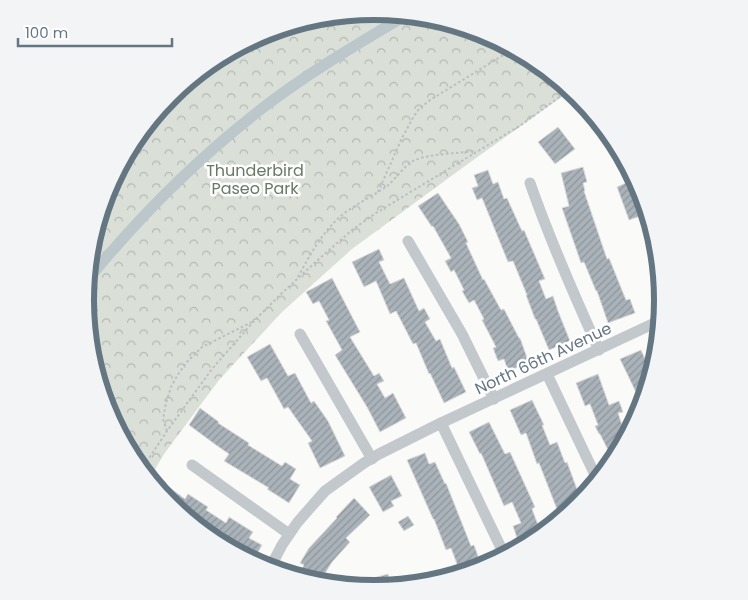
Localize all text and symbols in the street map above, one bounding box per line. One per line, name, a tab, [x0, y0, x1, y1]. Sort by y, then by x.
scale bar	[18, 15, 171, 47]
text: 100 m	[25, 22, 68, 43]
park label: Thunderbird Paseo Park	[206, 159, 304, 200]
street label: North 66th Avenue	[471, 317, 615, 400]

